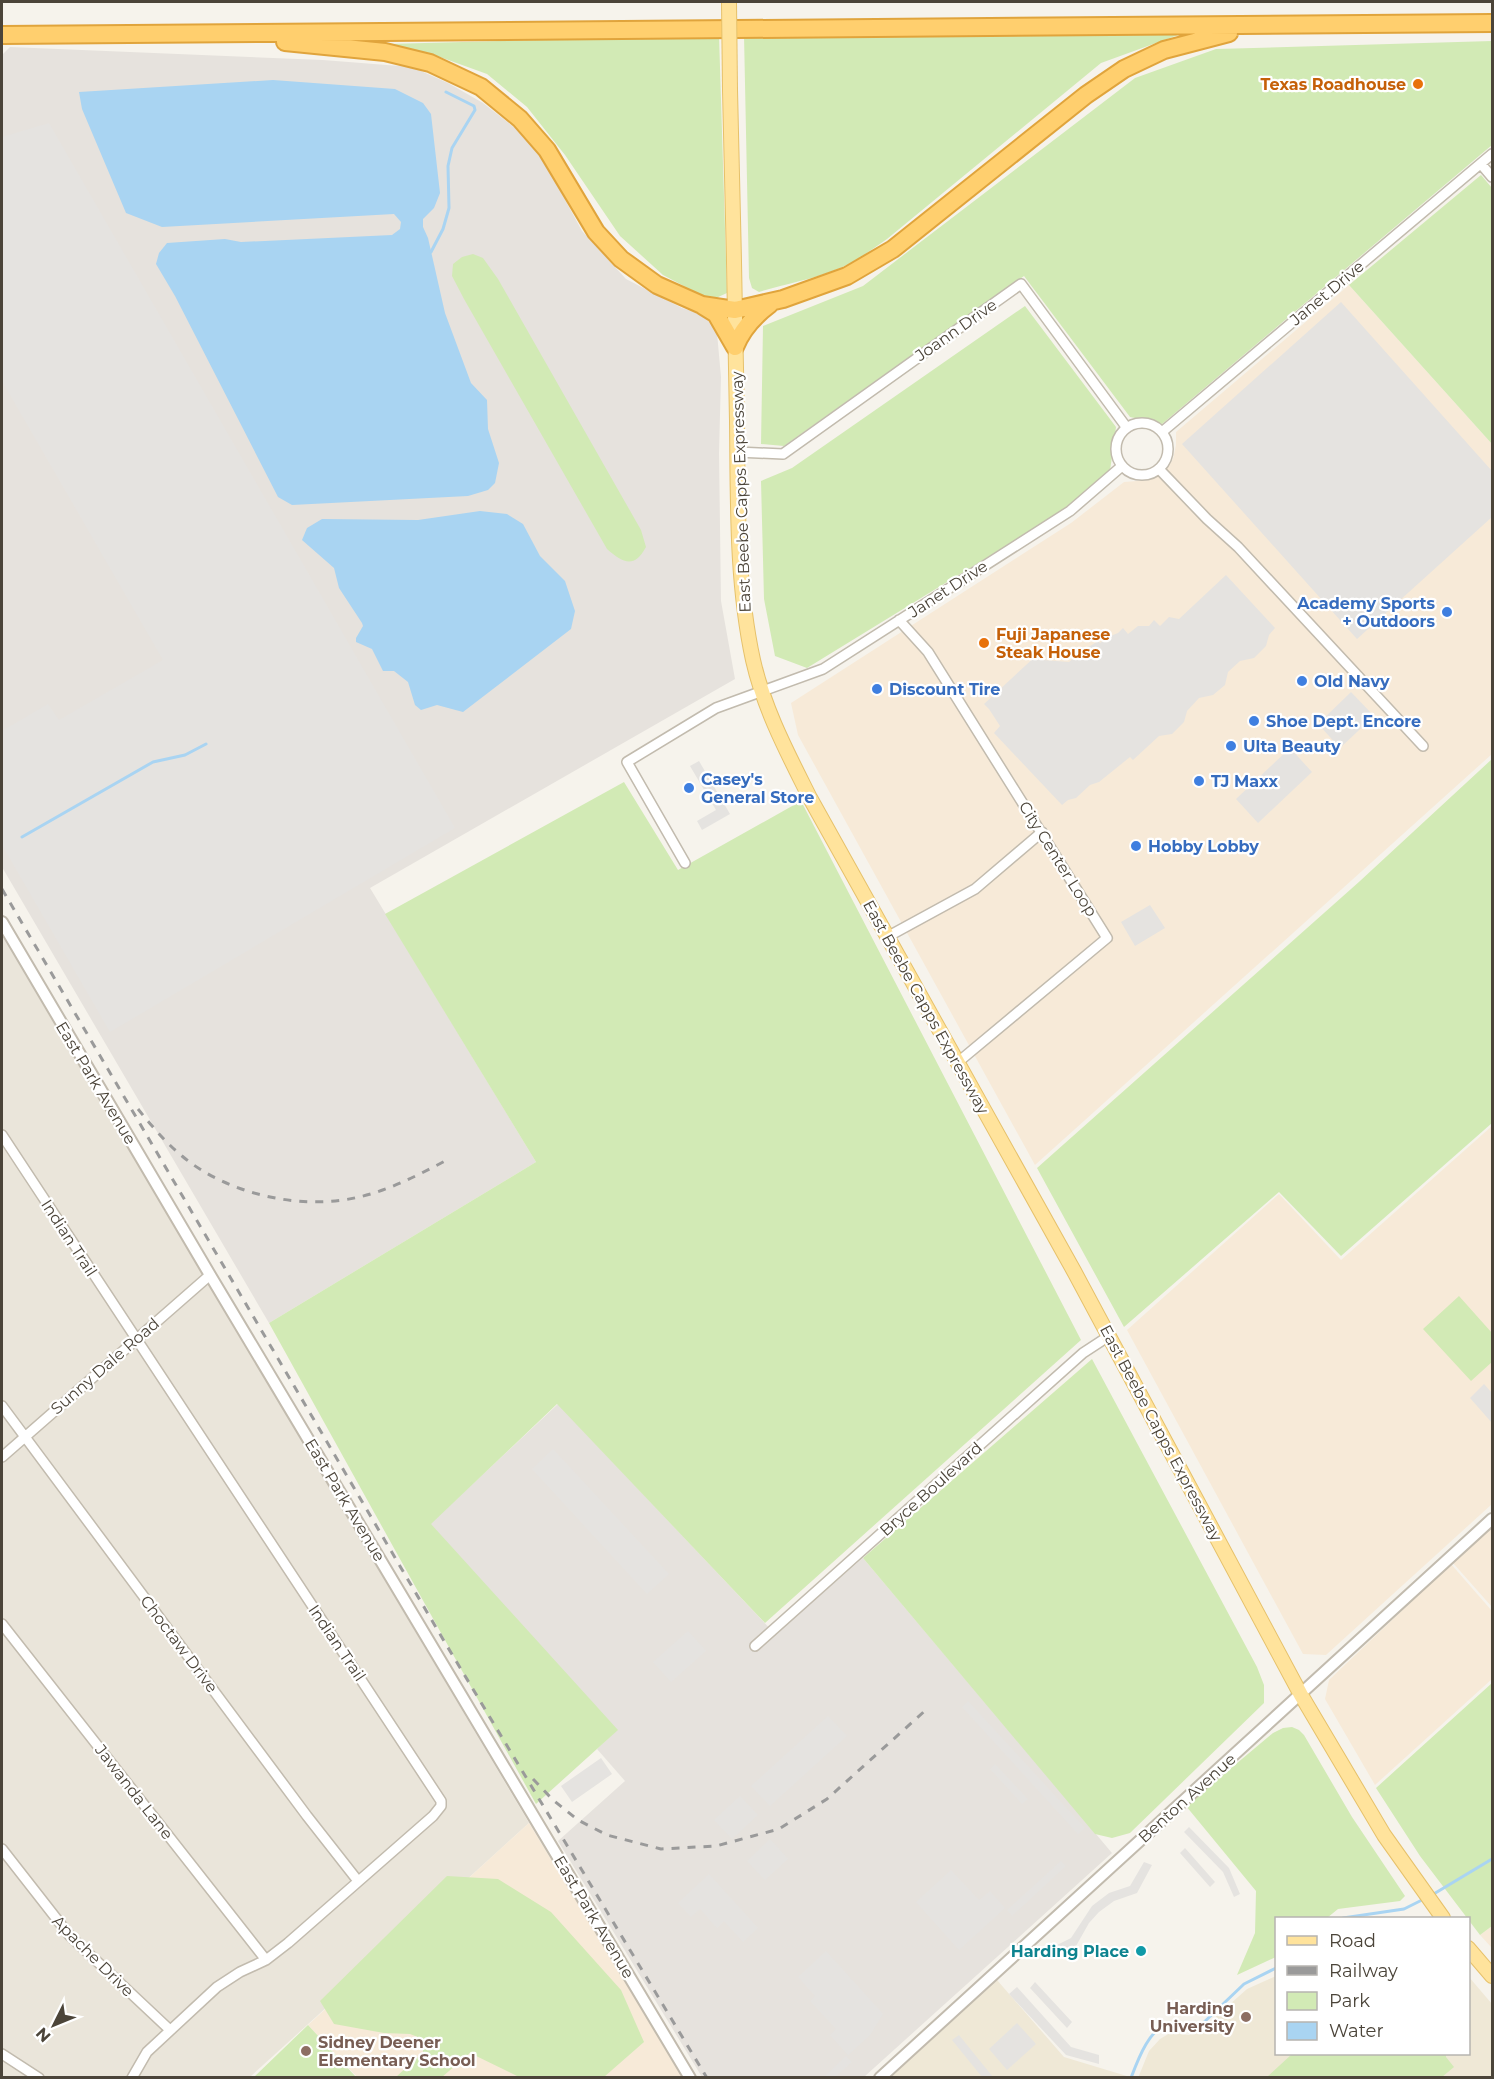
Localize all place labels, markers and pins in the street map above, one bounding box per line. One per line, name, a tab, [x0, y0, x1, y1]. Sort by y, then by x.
place label: Texas Roadhouse	[1261, 75, 1406, 94]
marker: Texas Roadhouse	[1411, 77, 1425, 91]
place label: Academy Sports + Outdoors	[1296, 594, 1435, 631]
marker: Academy Sports + Outdoors	[1440, 605, 1454, 619]
place label: Fuji Japanese Steak House	[996, 625, 1110, 662]
marker: Fuji Japanese Steak House	[977, 636, 991, 650]
place label: Old Navy	[1314, 672, 1390, 691]
marker: Old Navy	[1295, 674, 1309, 688]
place label: Discount Tire	[889, 680, 1000, 699]
marker: Discount Tire	[870, 682, 884, 696]
place label: Shoe Dept. Encore	[1266, 712, 1421, 731]
marker: Shoe Dept. Encore	[1247, 714, 1261, 728]
place label: Ulta Beauty	[1243, 737, 1341, 756]
marker: Ulta Beauty	[1224, 739, 1238, 753]
place label: Casey's General Store	[701, 770, 814, 807]
place label: TJ Maxx	[1211, 772, 1279, 791]
marker: TJ Maxx	[1192, 774, 1206, 788]
marker: Casey's General Store	[682, 781, 696, 795]
place label: Hobby Lobby	[1148, 837, 1259, 856]
marker: Hobby Lobby	[1129, 839, 1143, 853]
place label: Harding Place	[1011, 1942, 1129, 1961]
marker: Harding Place	[1134, 1944, 1148, 1958]
place label: Harding University	[1150, 1999, 1234, 2036]
marker: Harding University	[1239, 2010, 1253, 2024]
place label: Sidney Deener Elementary School	[318, 2033, 476, 2070]
marker: Sidney Deener Elementary School	[299, 2044, 313, 2058]

